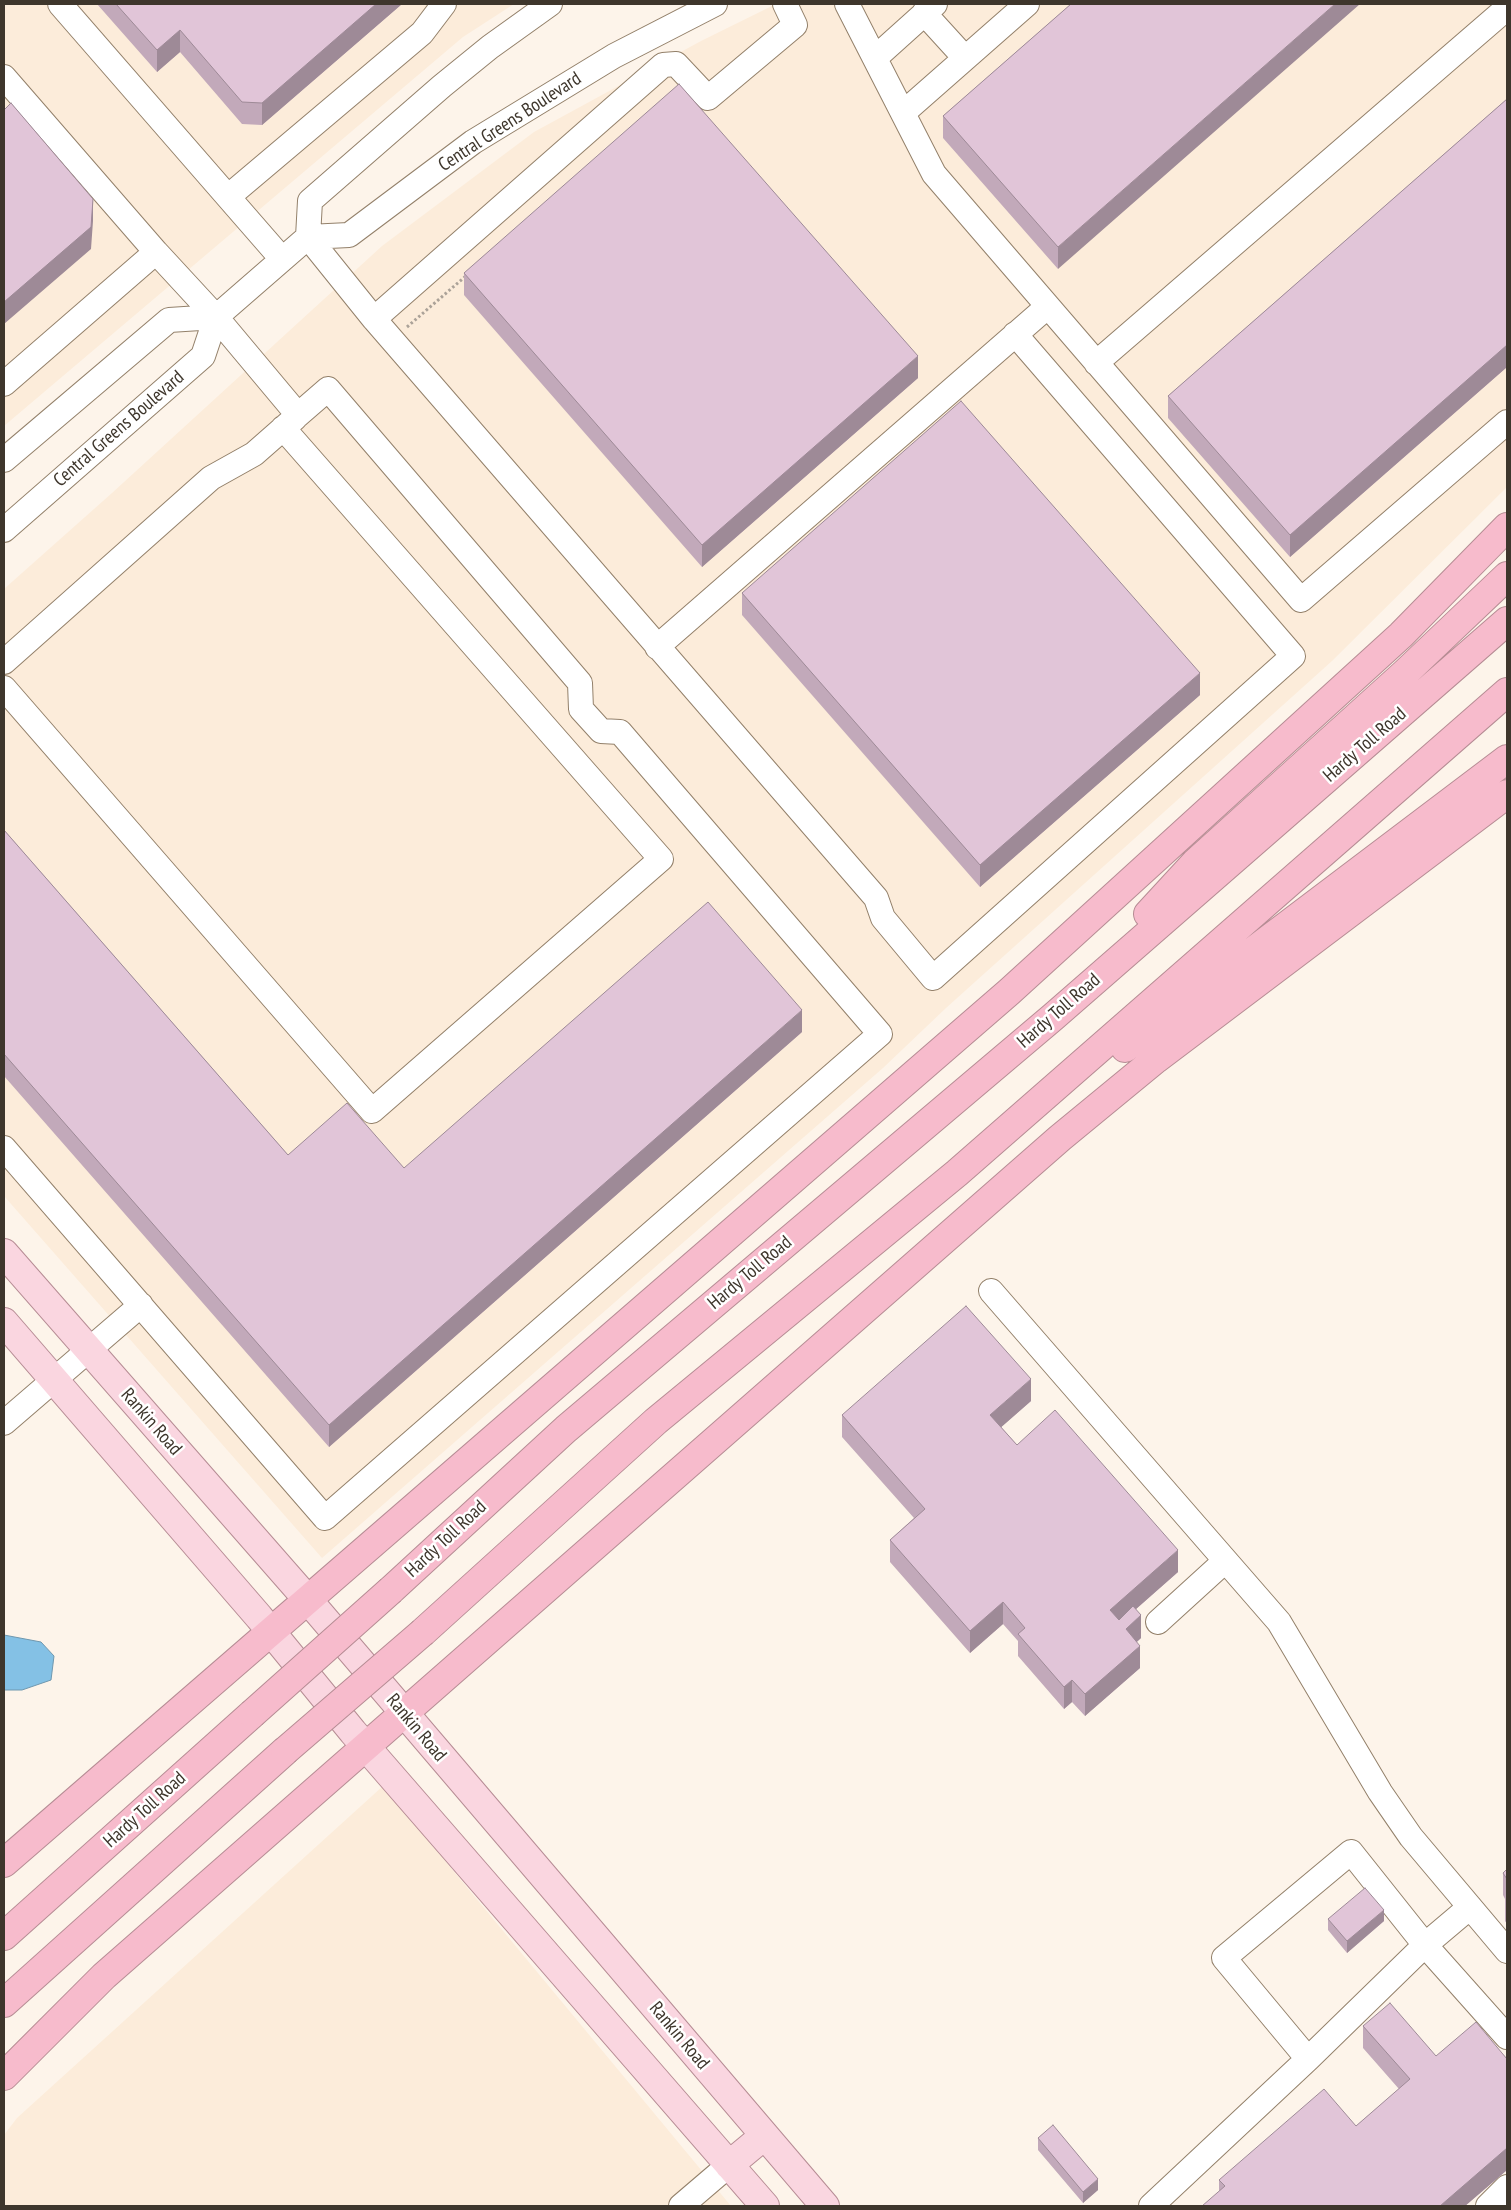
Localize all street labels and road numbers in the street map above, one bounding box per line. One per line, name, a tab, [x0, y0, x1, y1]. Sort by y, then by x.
street label: Central Greens Boulevard	[434, 67, 586, 177]
street label: Central Greens Boulevard	[49, 366, 189, 492]
street label: Hardy Toll Road	[1319, 703, 1411, 787]
street label: Hardy Toll Road	[1013, 969, 1105, 1053]
street label: Hardy Toll Road	[703, 1231, 797, 1315]
street label: Rankin Road	[116, 1384, 186, 1460]
street label: Hardy Toll Road	[401, 1496, 491, 1582]
street label: Rankin Road	[381, 1690, 451, 1766]
street label: Hardy Toll Road	[99, 1767, 191, 1853]
street label: Rankin Road	[644, 1998, 714, 2074]

